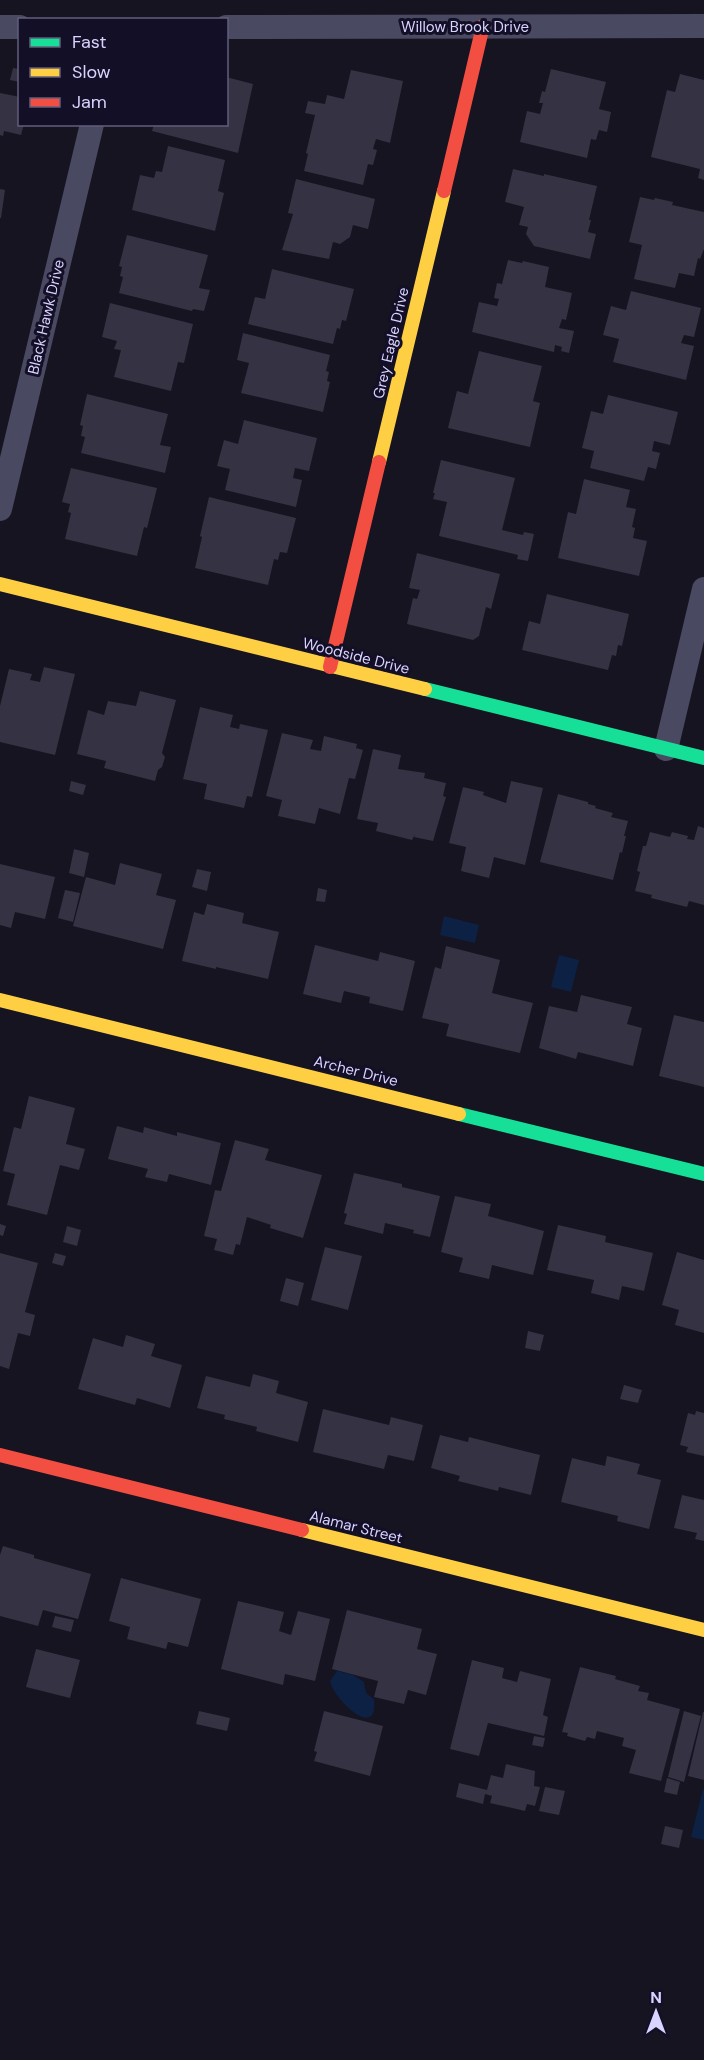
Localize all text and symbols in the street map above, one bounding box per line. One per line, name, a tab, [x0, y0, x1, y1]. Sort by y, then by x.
street label: Willow Brook Drive	[401, 17, 529, 37]
legend	[18, 18, 228, 126]
text: Fast	[72, 30, 107, 54]
text: Slow	[72, 60, 111, 84]
text: Jam	[72, 90, 107, 114]
street label: Black Hawk Drive	[23, 258, 69, 376]
street label: Grey Eagle Drive	[368, 285, 414, 401]
street label: Woodside Drive	[300, 633, 412, 679]
street label: Archer Drive	[312, 1051, 400, 1091]
street label: Alamar Street	[307, 1506, 405, 1548]
north arrow	[626, 1982, 686, 2042]
text: N	[650, 1987, 662, 2008]

